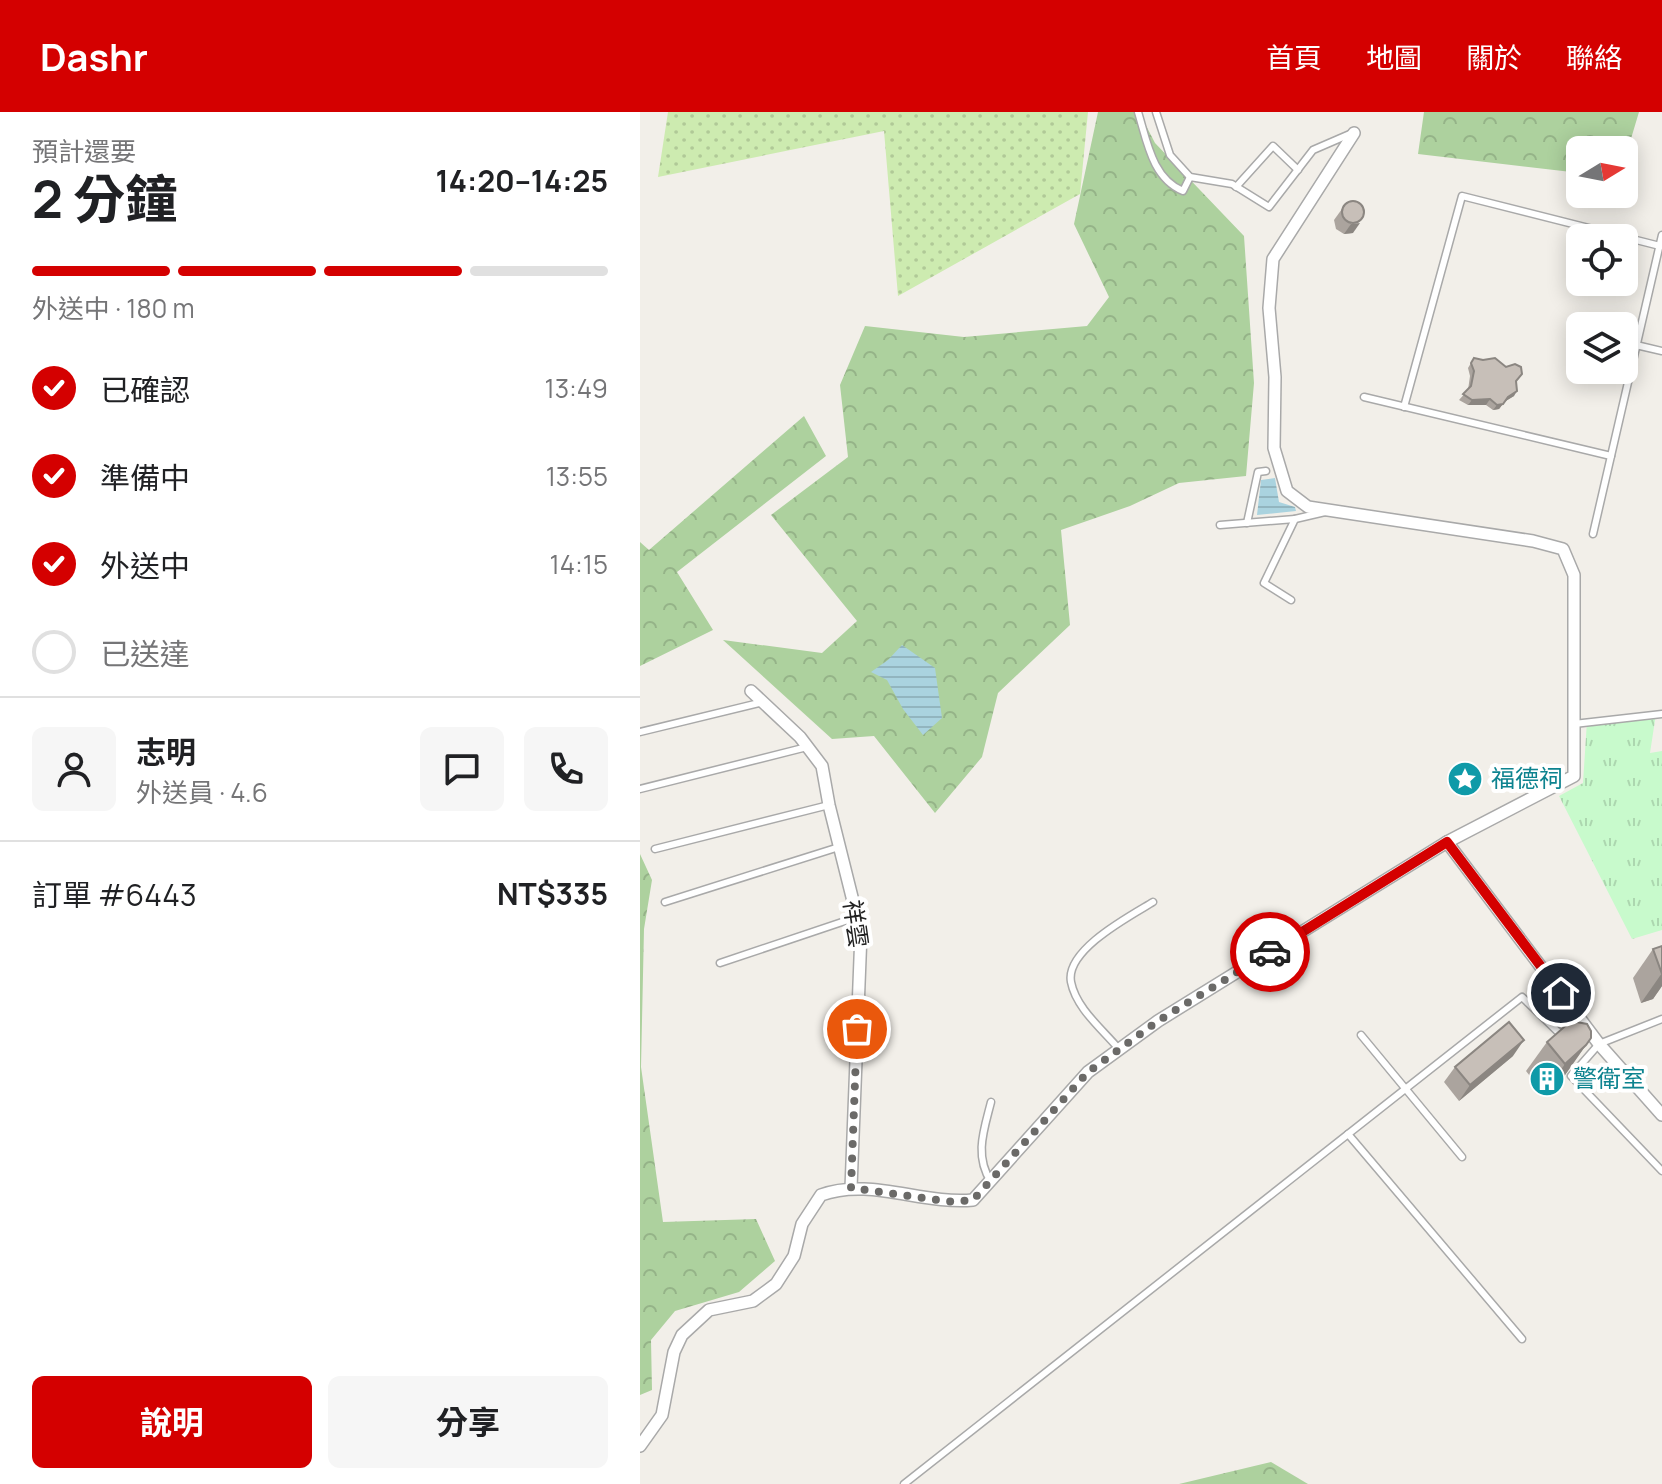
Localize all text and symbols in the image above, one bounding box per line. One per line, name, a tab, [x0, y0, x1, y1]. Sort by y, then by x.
text: Dashr	[40, 30, 148, 82]
text: 首頁	[1266, 38, 1322, 76]
text: 地圖	[1366, 38, 1422, 76]
text: 關於	[1466, 38, 1522, 76]
text: 聯絡	[1566, 38, 1622, 76]
text: 預計還要	[32, 133, 136, 169]
north arrow	[1566, 136, 1638, 208]
map controls	[1566, 136, 1638, 384]
text: 14:20–14:25	[436, 160, 608, 201]
text: 2 分鐘	[32, 163, 177, 234]
button: locate	[1566, 224, 1638, 296]
text: 外送中 · 180 m	[32, 290, 195, 326]
button: layers	[1566, 312, 1638, 384]
icon: check	[32, 366, 76, 410]
text: 已確認	[100, 369, 190, 410]
text: 13:49	[545, 370, 608, 406]
icon: check	[32, 454, 76, 498]
text: 準備中	[100, 457, 190, 498]
text: 13:55	[546, 458, 608, 494]
icon: check	[32, 542, 76, 586]
text: 外送中	[100, 545, 190, 586]
text: 14:15	[550, 546, 608, 582]
text: 已送達	[100, 633, 190, 674]
button: person	[32, 727, 116, 811]
button: chat	[420, 727, 504, 811]
button: phone	[524, 727, 608, 811]
text: 志明	[136, 731, 196, 772]
place icon: 福德祠	[1446, 760, 1484, 798]
place label: 福德祠	[1491, 761, 1563, 794]
text: 外送員 · 4.6	[136, 774, 268, 810]
text: NT$335	[497, 873, 608, 914]
text: 訂單 #6443	[32, 874, 197, 915]
street label: 祥雲	[837, 898, 876, 950]
courier	[1230, 912, 1310, 992]
icon: car	[1248, 930, 1292, 974]
pin	[1527, 959, 1595, 1027]
icon: home	[1539, 971, 1583, 1015]
pin	[823, 995, 891, 1063]
icon: bag	[835, 1007, 879, 1051]
building icon: 警衛室	[1528, 1060, 1566, 1098]
place label: 警衛室	[1573, 1061, 1645, 1094]
button: 說明	[32, 1376, 312, 1468]
button: 分享	[328, 1376, 608, 1468]

